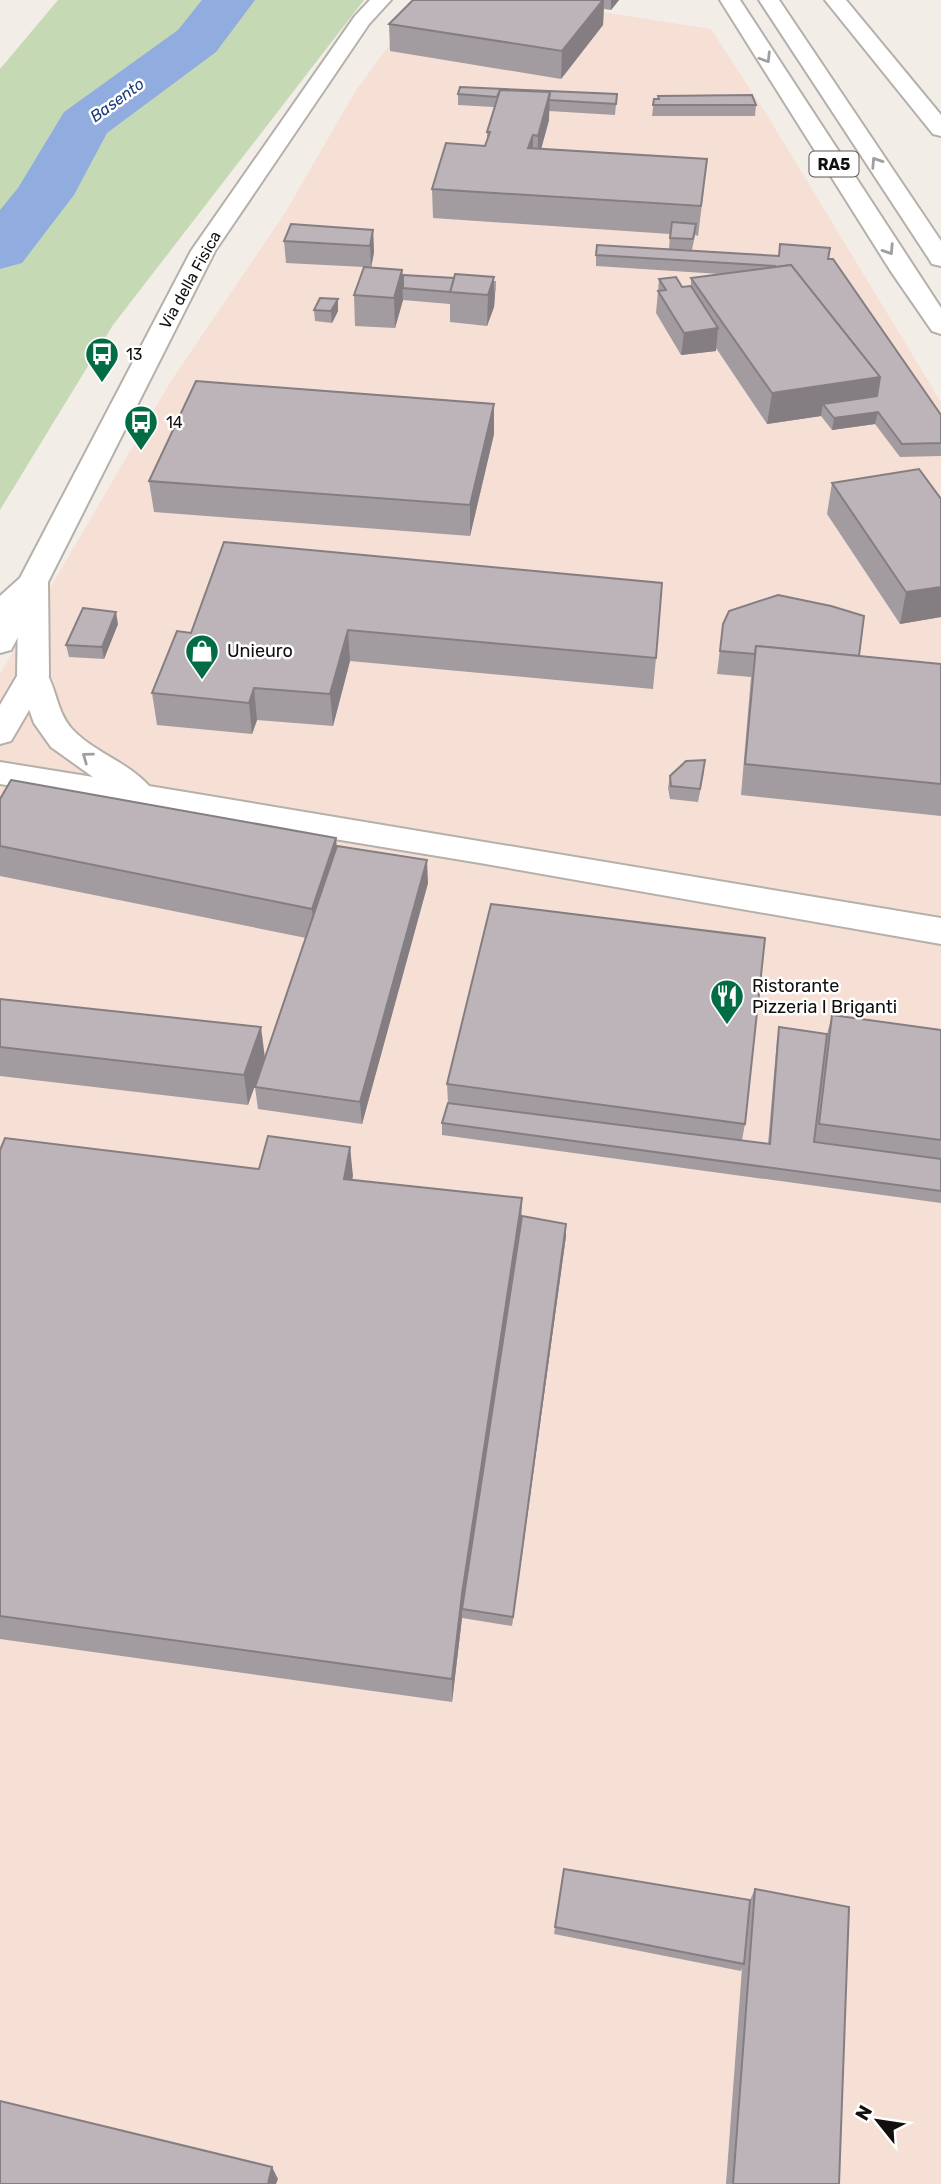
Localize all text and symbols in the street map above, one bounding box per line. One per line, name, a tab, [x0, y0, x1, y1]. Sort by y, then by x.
one-way arrow	[758, 51, 771, 64]
water label: Basento	[86, 74, 148, 126]
road number: RA5	[810, 152, 858, 176]
one-way arrow	[871, 157, 884, 170]
street label: Via della Fisica	[155, 228, 225, 332]
one-way arrow	[881, 242, 894, 255]
bus stop icon: 13	[83, 335, 121, 384]
place label: 13	[126, 345, 142, 364]
bus stop icon: 14	[122, 403, 160, 452]
place label: 14	[166, 413, 183, 432]
shop icon: Unieuro	[183, 632, 221, 681]
place label: Unieuro	[227, 640, 293, 662]
one-way arrow	[83, 752, 95, 765]
place label: Ristorante Pizzeria I Briganti	[752, 975, 897, 1018]
restaurant icon: Ristorante Pizzeria I Briganti	[708, 977, 746, 1026]
north arrow	[843, 2086, 913, 2156]
text: N	[850, 2101, 877, 2124]

